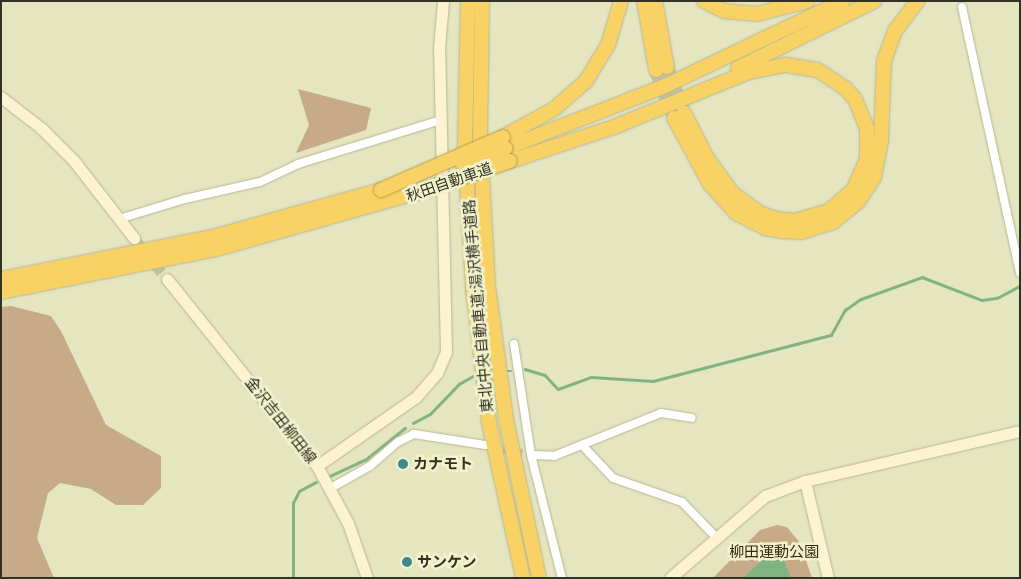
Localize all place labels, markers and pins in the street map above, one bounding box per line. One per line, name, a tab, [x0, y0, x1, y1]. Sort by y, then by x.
place label: カナモト	[413, 455, 473, 473]
marker: カナモト	[397, 458, 409, 470]
place label: サンケン	[417, 553, 477, 571]
marker: サンケン	[401, 556, 413, 568]

